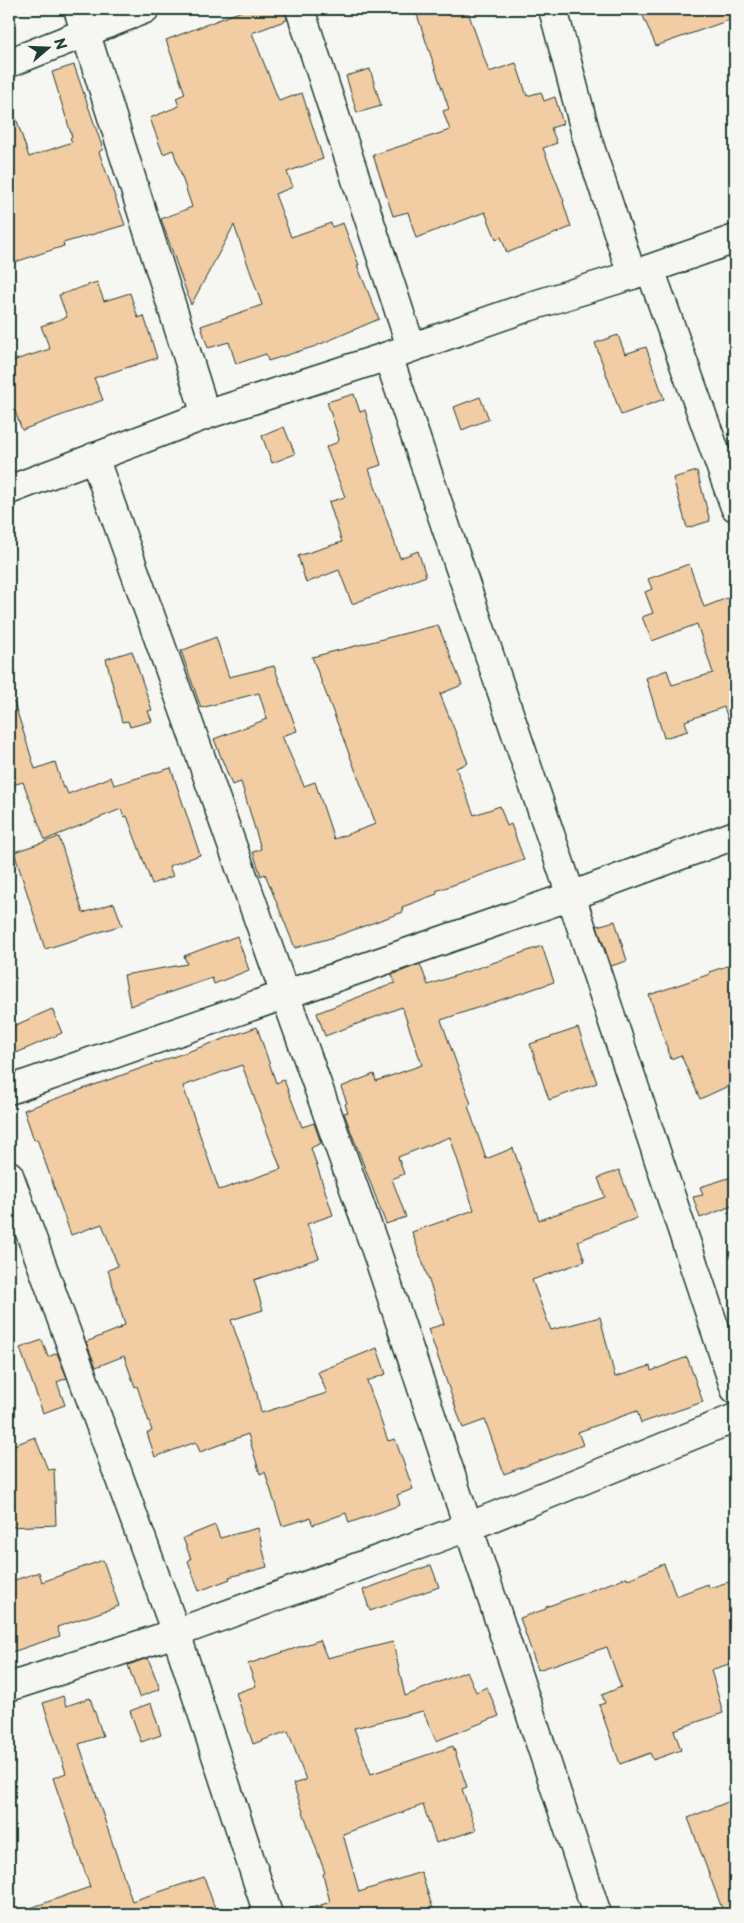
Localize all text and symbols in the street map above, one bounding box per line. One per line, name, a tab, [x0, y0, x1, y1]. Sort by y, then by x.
north arrow	[22, 22, 72, 72]
text: N	[49, 35, 72, 52]

